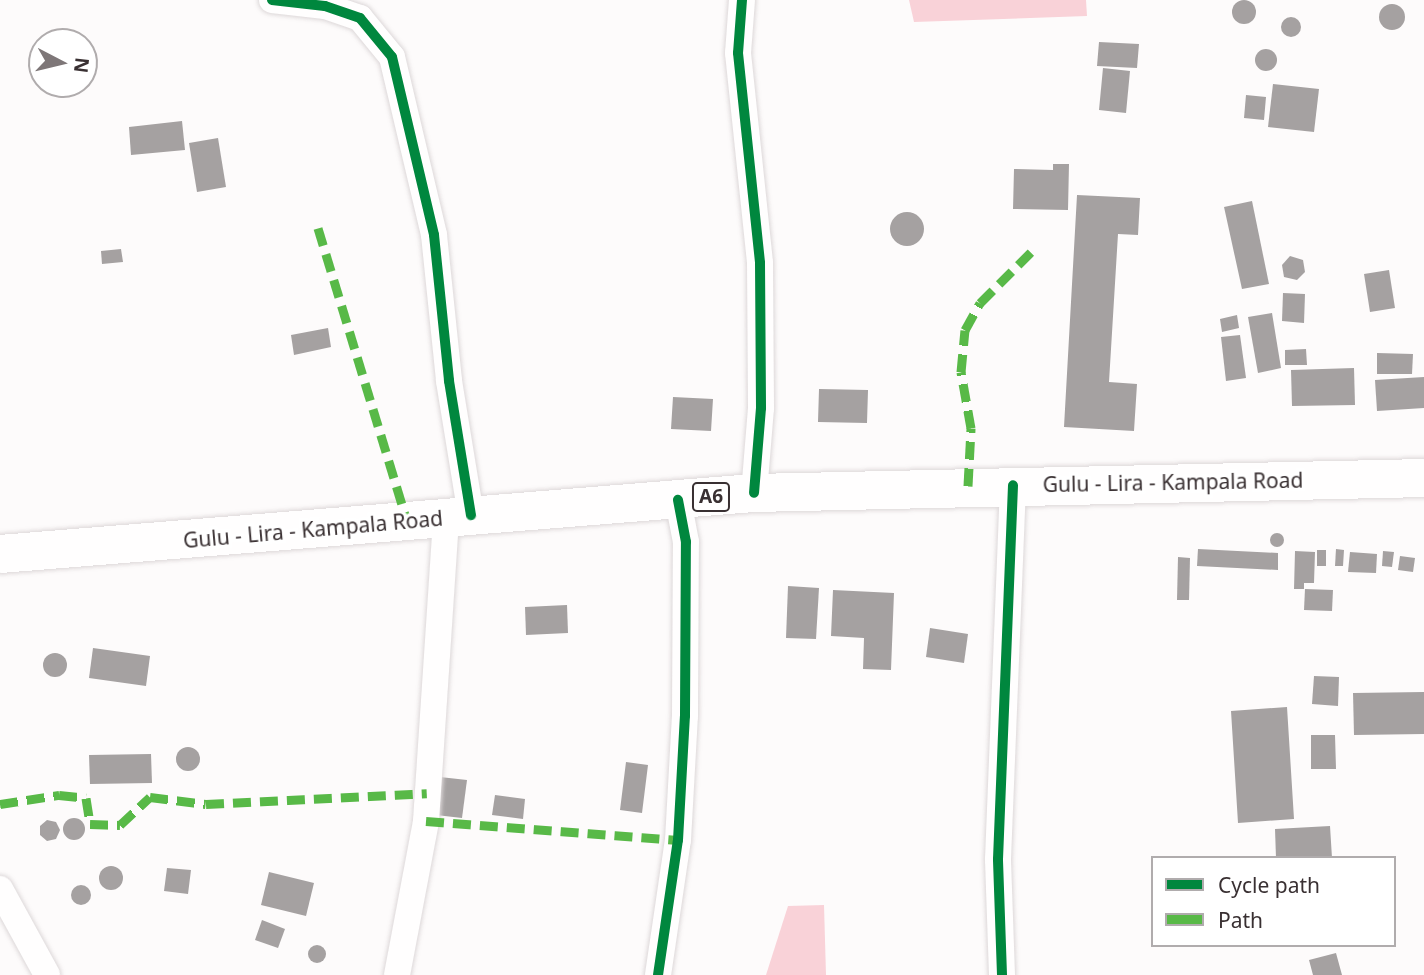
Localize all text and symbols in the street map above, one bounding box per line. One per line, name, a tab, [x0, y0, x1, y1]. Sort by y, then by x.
north arrow	[28, 28, 98, 98]
text: N	[68, 56, 96, 75]
street label: Gulu - Lira - Kampala Road	[1042, 467, 1304, 497]
road number: A6	[692, 482, 730, 512]
street label: Gulu - Lira - Kampala Road	[182, 505, 444, 553]
legend	[1151, 856, 1396, 947]
text: Cycle path	[1218, 871, 1320, 899]
text: Path	[1218, 906, 1263, 934]

